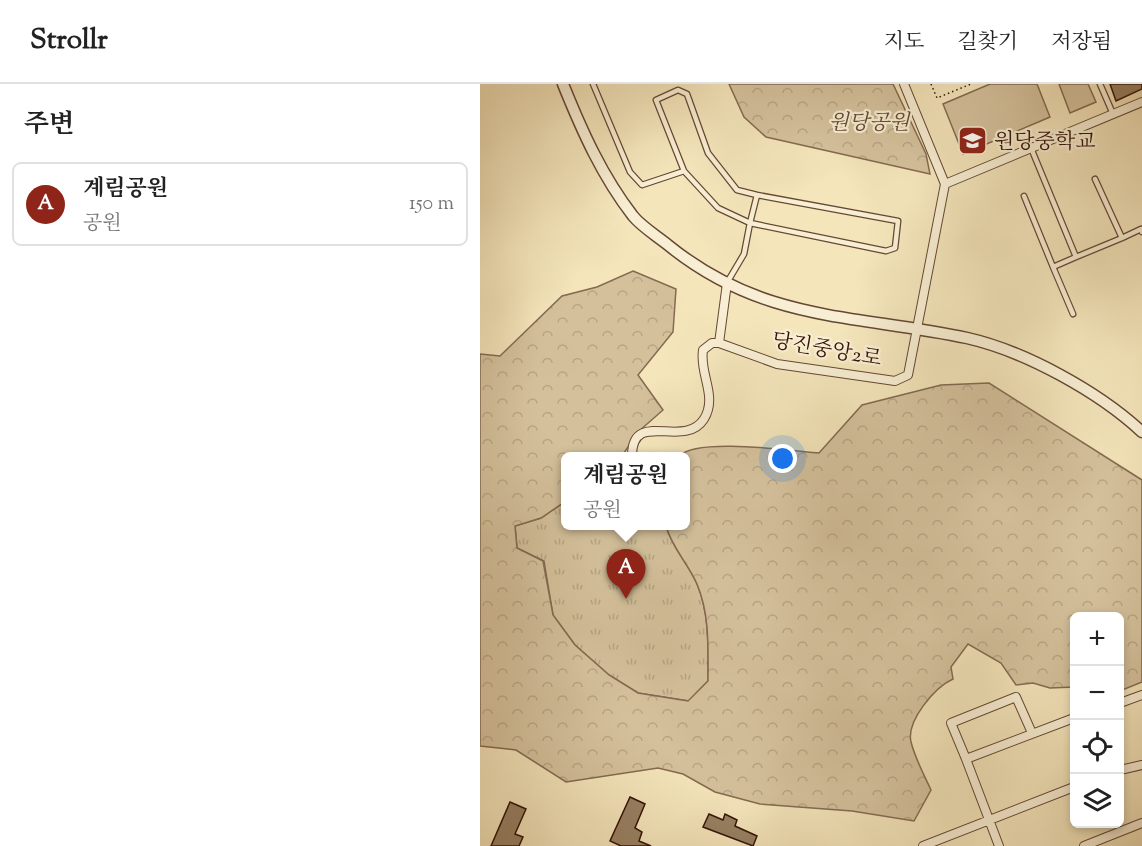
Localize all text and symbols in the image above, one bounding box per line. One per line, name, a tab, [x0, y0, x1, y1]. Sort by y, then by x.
text: Strollr	[30, 21, 108, 61]
text: 지도	[884, 28, 924, 58]
text: 길찾기	[957, 28, 1018, 58]
text: 저장됨	[1051, 28, 1112, 58]
text: 주변	[24, 107, 74, 144]
park label: 원당공원	[828, 109, 911, 139]
school or university icon: 원당중학교	[957, 125, 989, 157]
place label: 원당중학교	[994, 128, 1095, 158]
text: 계림공원	[83, 174, 168, 206]
text: A	[37, 190, 54, 219]
text: 150 m	[409, 190, 454, 219]
text: 공원	[83, 210, 122, 239]
street label: 당진중앙2로	[769, 327, 884, 375]
your location	[768, 444, 797, 473]
popup	[561, 452, 690, 530]
text: 계림공원	[583, 461, 668, 493]
text: 공원	[583, 497, 622, 526]
pin: A	[606, 550, 646, 599]
map controls	[1070, 612, 1124, 828]
button: +	[1070, 612, 1124, 666]
button: −	[1070, 666, 1124, 720]
button: locate	[1070, 720, 1124, 774]
button: layers	[1070, 774, 1124, 828]

